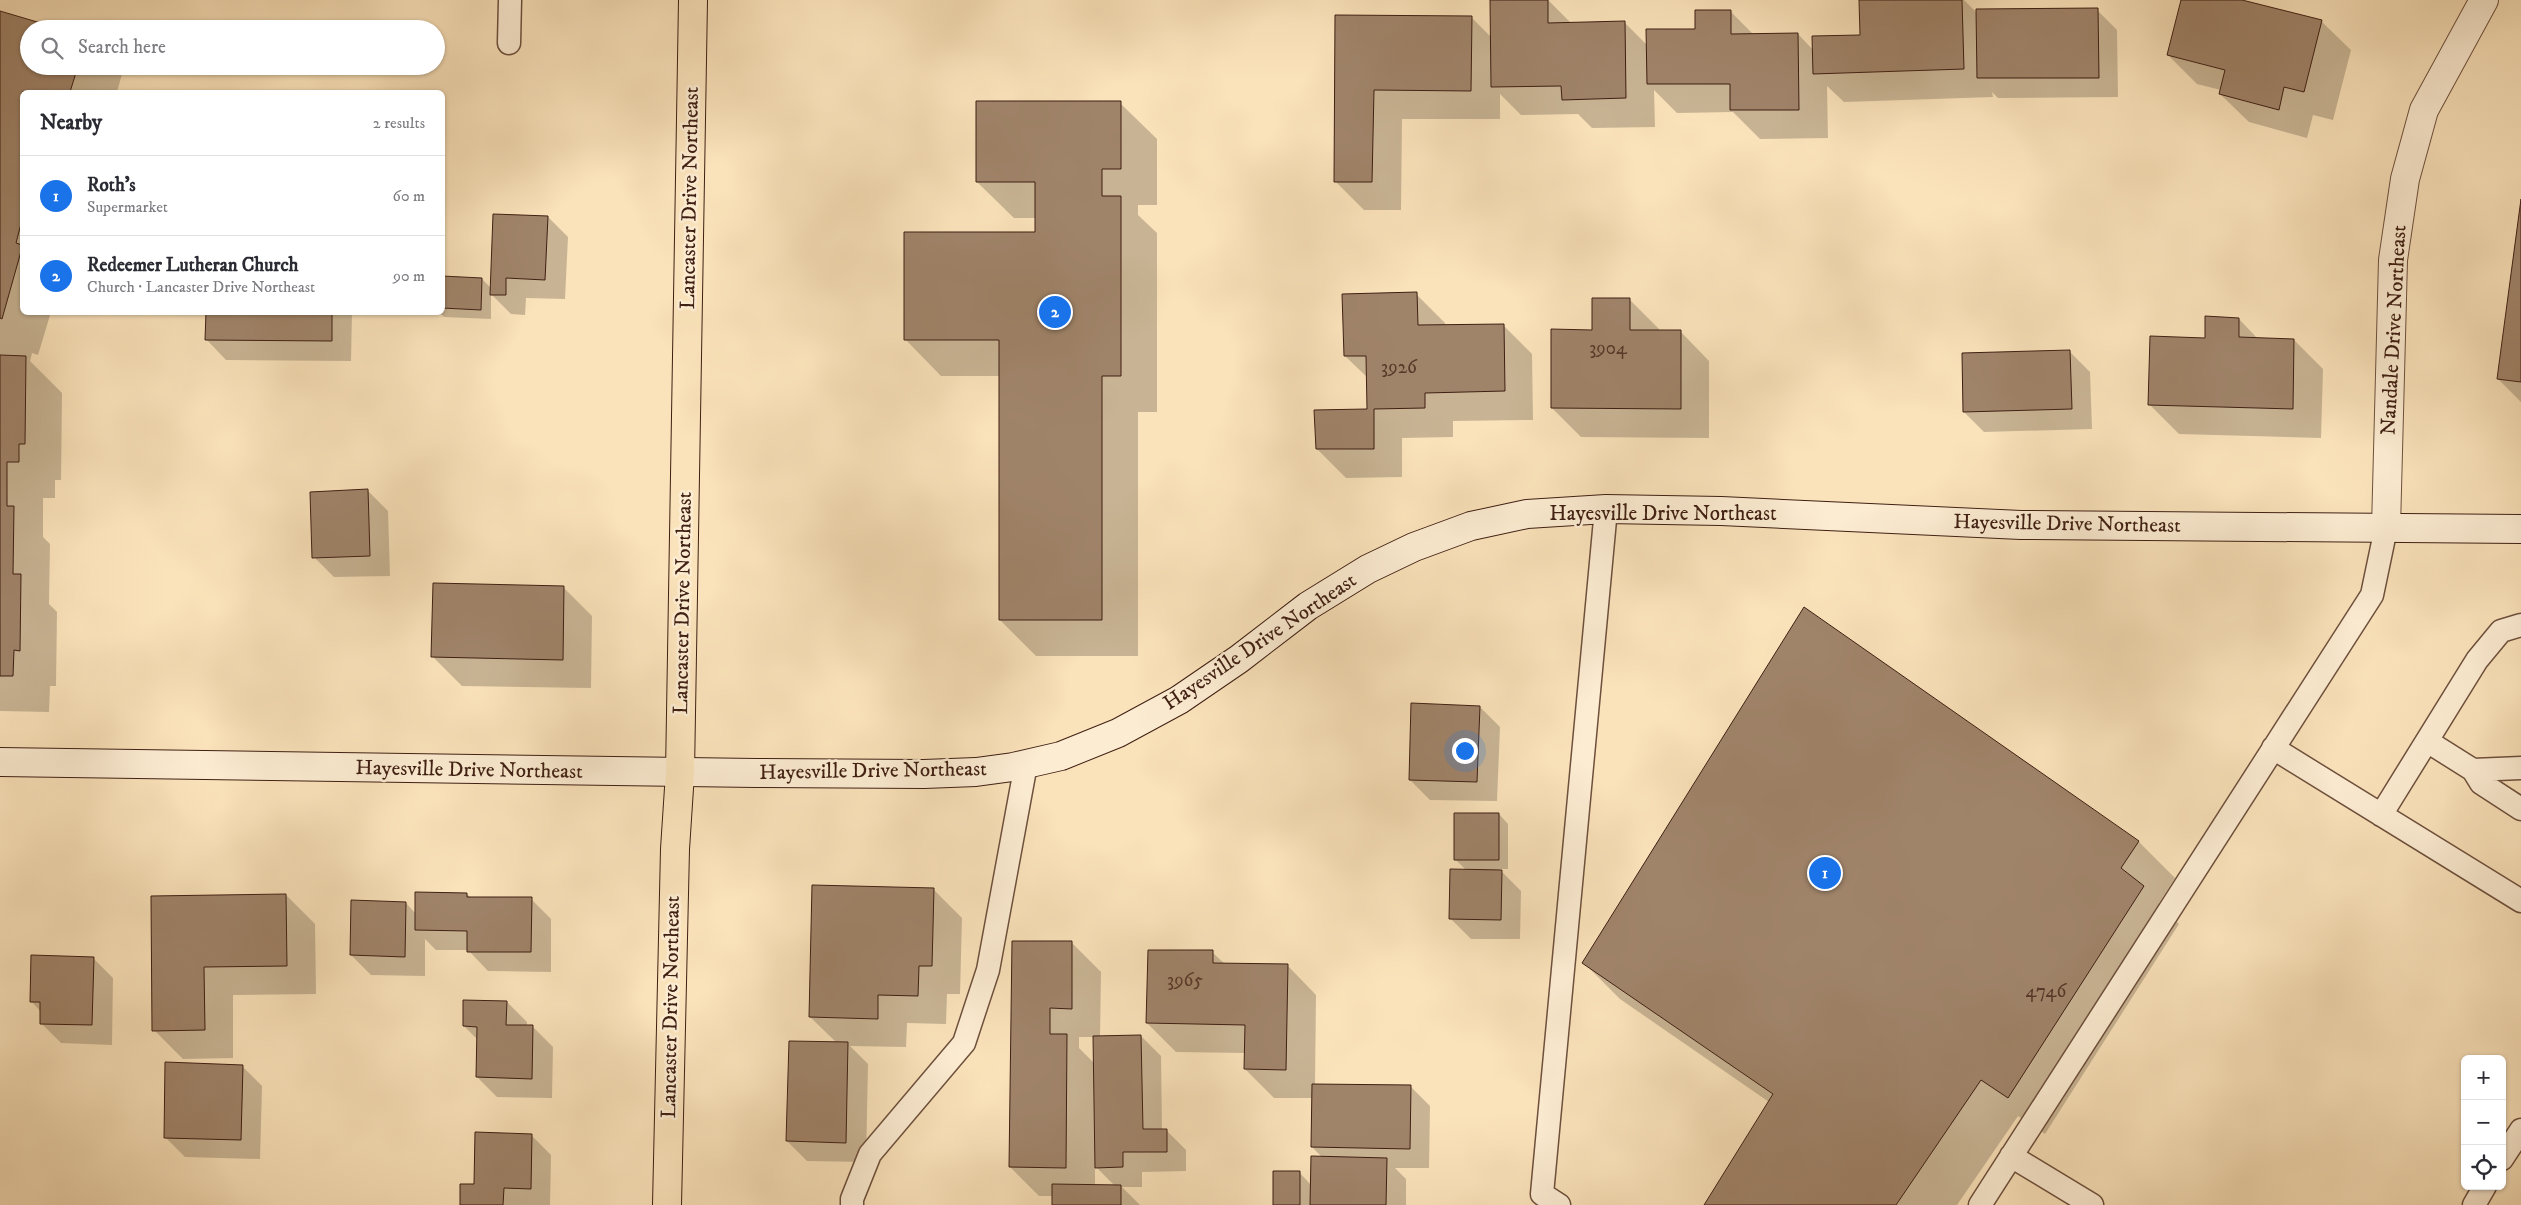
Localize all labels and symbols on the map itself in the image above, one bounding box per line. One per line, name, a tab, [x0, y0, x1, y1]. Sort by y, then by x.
street label: Lancaster Drive Northeast	[675, 86, 705, 310]
street label: Nandale Drive Northeast	[2376, 224, 2413, 436]
pin: 2	[1039, 293, 1071, 331]
house number: 3904	[1589, 337, 1628, 360]
house number: 3926	[1381, 356, 1418, 379]
street label: Lancaster Drive Northeast	[668, 491, 698, 715]
street label: Hayesville Drive Northeast	[1549, 501, 1777, 527]
street label: Hayesville Drive Northeast	[1953, 509, 2181, 539]
street label: Hayesville Drive Northeast	[1158, 567, 1362, 716]
your location	[1452, 738, 1478, 764]
street label: Hayesville Drive Northeast	[355, 755, 583, 785]
street label: Hayesville Drive Northeast	[759, 756, 987, 786]
pin: 1	[1809, 854, 1841, 892]
street label: Lancaster Drive Northeast	[656, 895, 686, 1119]
house number: 3965	[1167, 969, 1204, 992]
house number: 4746	[2026, 980, 2068, 1003]

